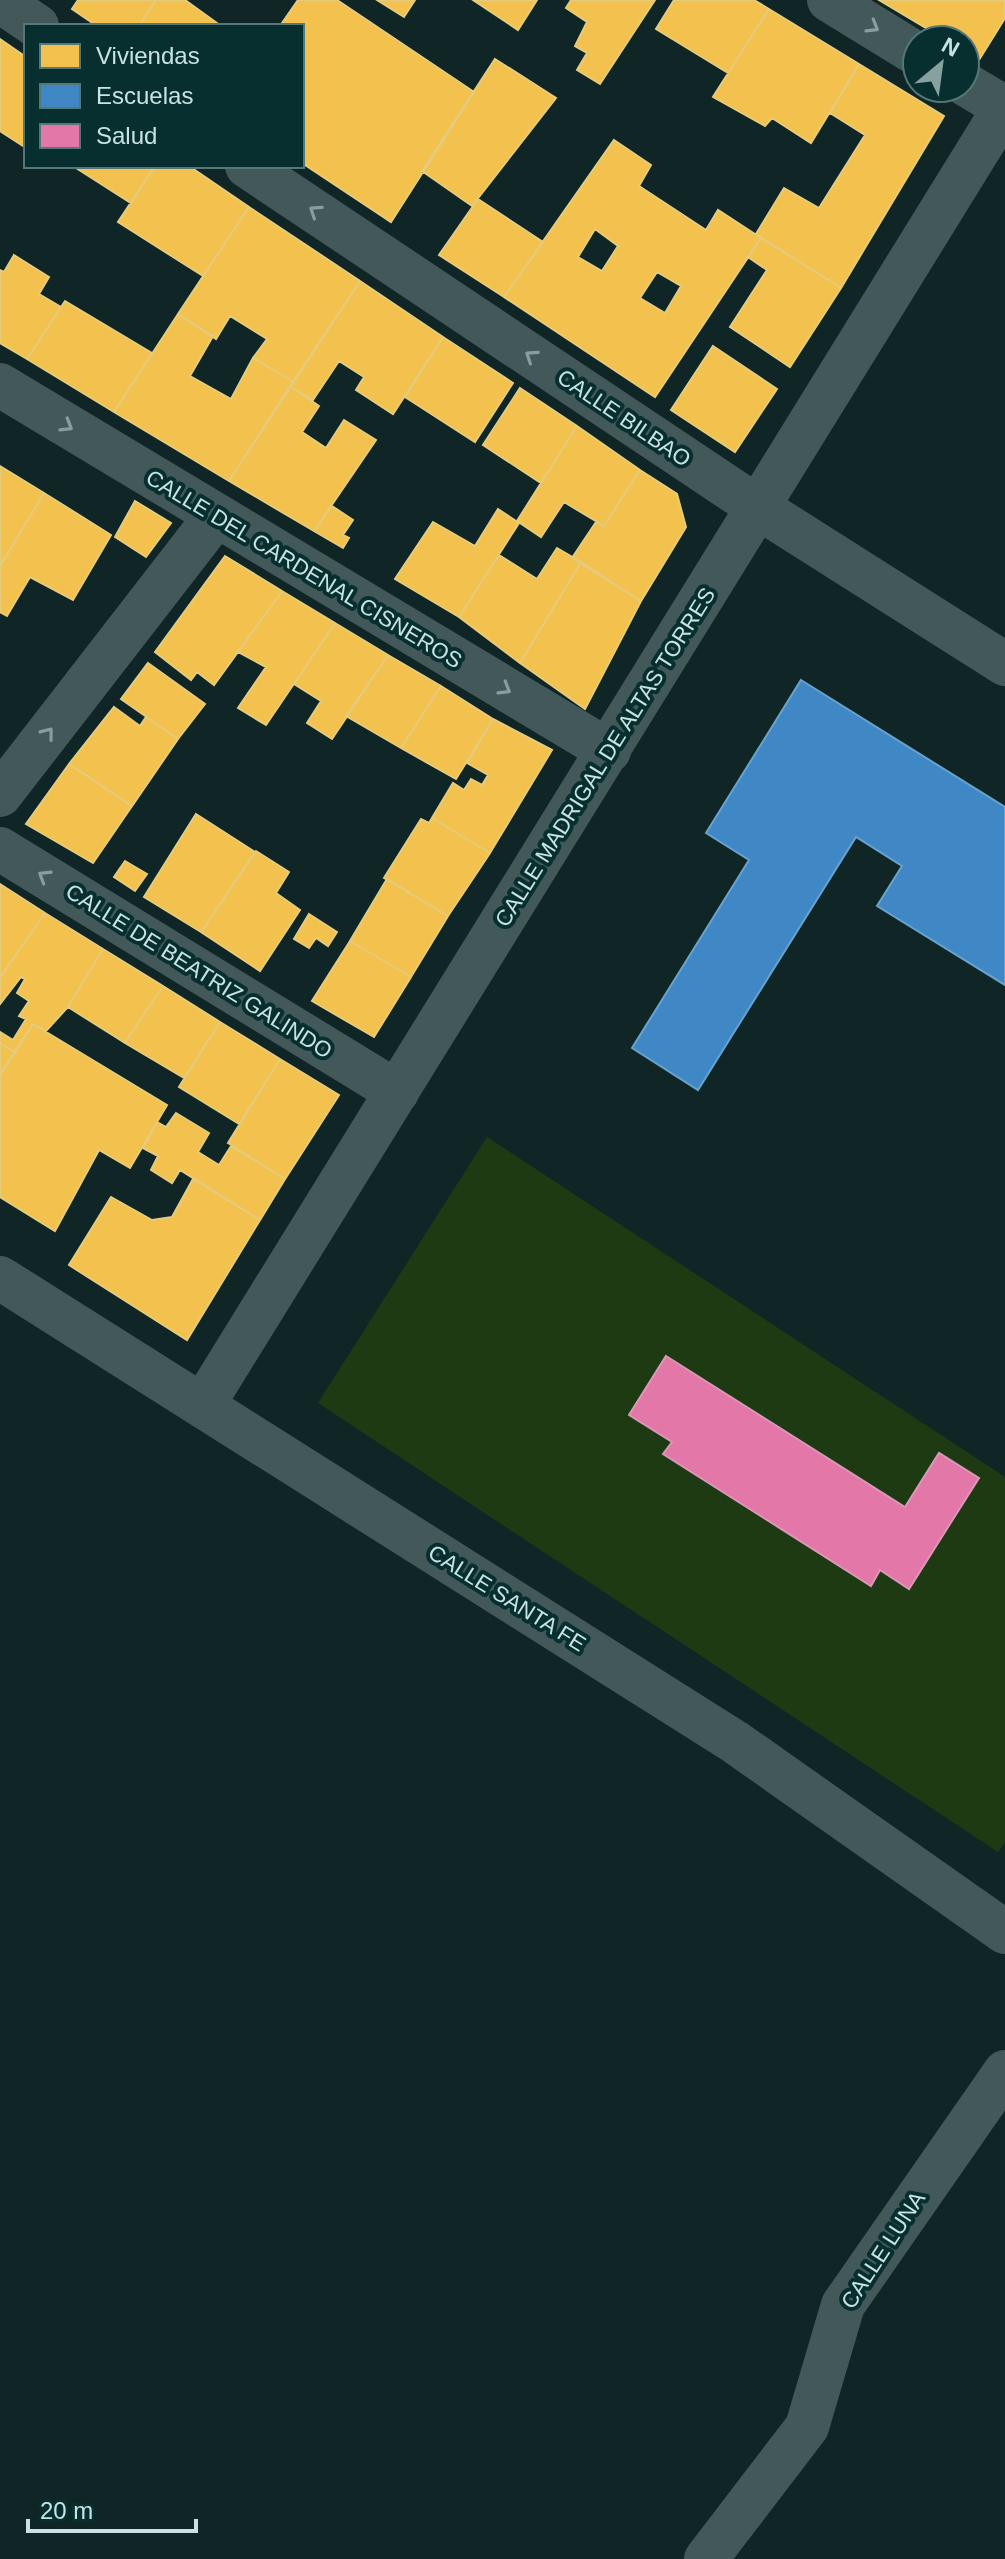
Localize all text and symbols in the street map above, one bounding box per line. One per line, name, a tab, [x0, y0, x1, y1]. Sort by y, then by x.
one-way arrow	[864, 17, 879, 33]
legend	[24, 24, 304, 168]
north arrow	[901, 24, 981, 104]
text: N	[937, 32, 963, 62]
text: Viviendas	[96, 42, 200, 69]
text: Escuelas	[96, 82, 193, 109]
text: Salud	[96, 122, 157, 149]
one-way arrow	[309, 206, 323, 221]
one-way arrow	[525, 350, 539, 365]
street label: CALLE BILBAO	[553, 364, 695, 472]
one-way arrow	[58, 416, 73, 431]
street label: CALLE DEL CARDENAL CISNEROS	[142, 465, 466, 673]
street label: CALLE MADRIGAL DE ALTAS TORRES	[490, 583, 720, 931]
one-way arrow	[496, 680, 511, 695]
one-way arrow	[38, 727, 52, 742]
one-way arrow	[39, 871, 53, 886]
street label: CALLE DE BEATRIZ GALINDO	[61, 879, 337, 1063]
street label: CALLE SANTA FE	[424, 1540, 590, 1656]
street label: CALLE LUNA	[836, 2187, 930, 2313]
scale bar	[28, 2483, 196, 2533]
text: 20 m	[40, 2497, 93, 2524]

